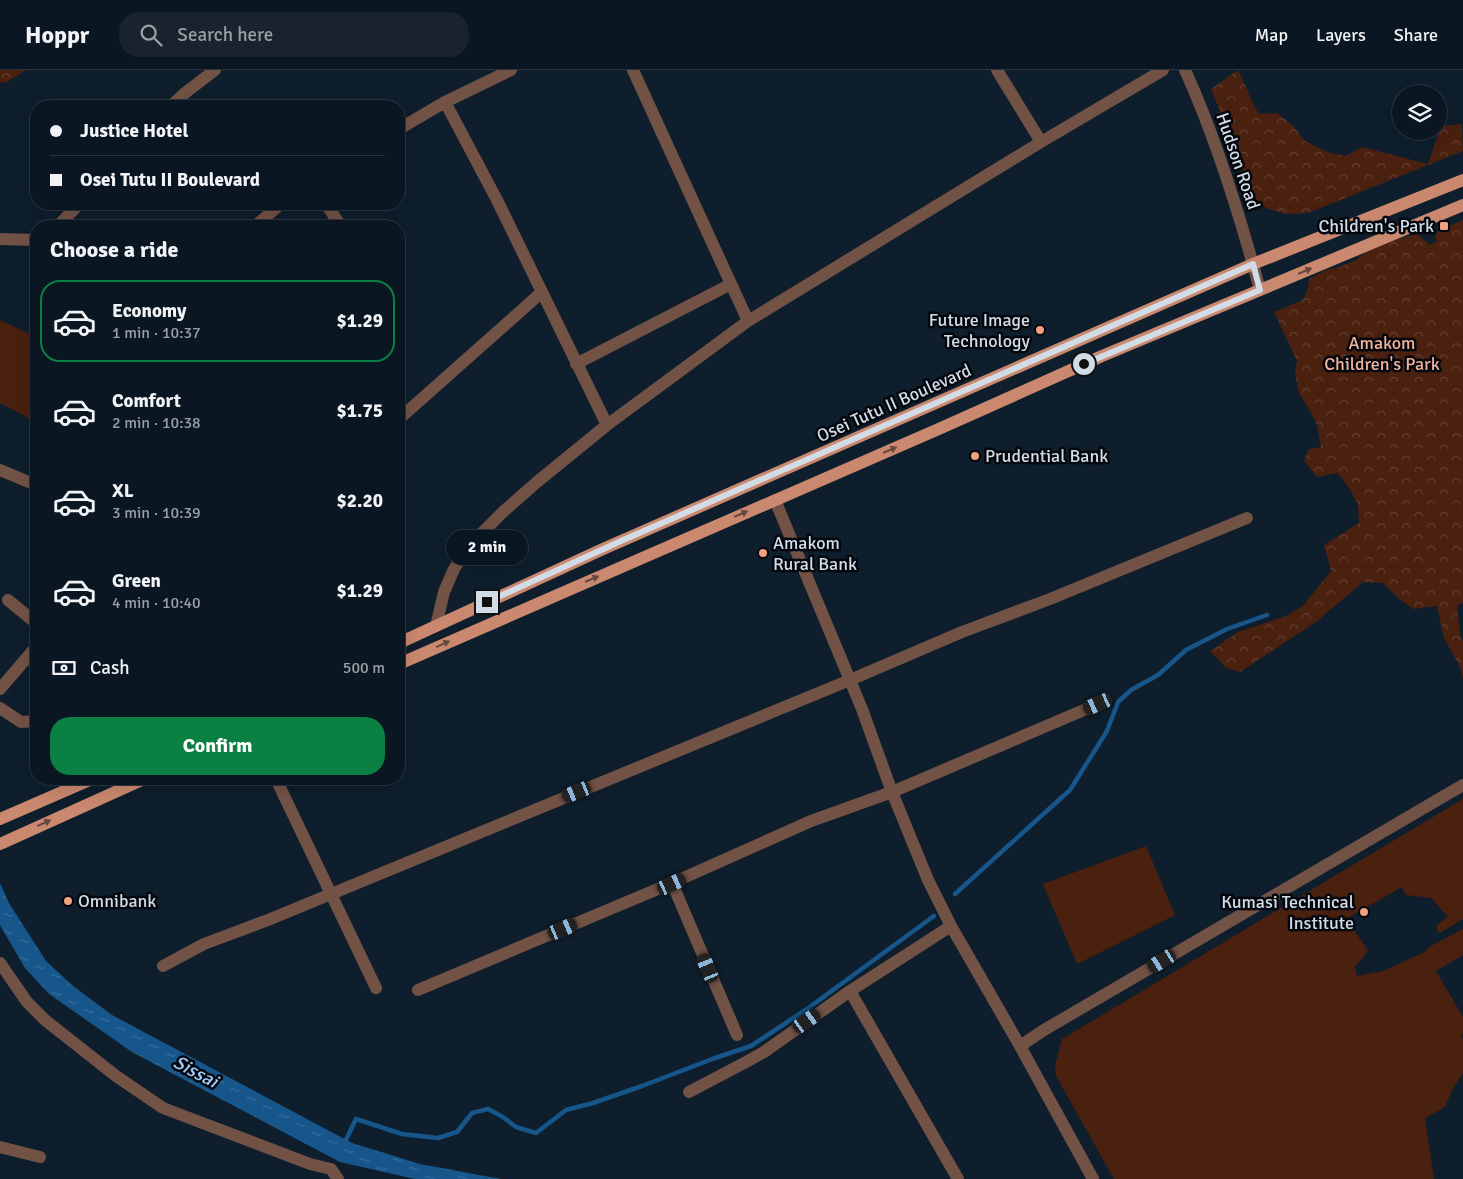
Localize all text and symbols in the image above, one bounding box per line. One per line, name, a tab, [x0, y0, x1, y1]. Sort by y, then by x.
search box	[119, 12, 469, 57]
text: Hoppr	[25, 20, 89, 50]
icon: search	[137, 21, 165, 49]
text: Search here	[177, 23, 273, 47]
text: Map	[1255, 24, 1288, 46]
text: Layers	[1316, 24, 1366, 46]
text: Share	[1394, 24, 1438, 46]
map controls	[1392, 85, 1447, 140]
button: layers	[1392, 85, 1447, 140]
street label: Hudson Road	[1211, 110, 1265, 212]
text: Justice Hotel	[80, 119, 188, 143]
text: Osei Tutu II Boulevard	[80, 168, 260, 192]
place label: Children's Park	[1319, 215, 1434, 237]
marker: Children's Park	[1438, 220, 1450, 232]
text: Choose a ride	[50, 236, 178, 263]
one-way arrow	[1298, 267, 1313, 275]
icon: car	[52, 299, 97, 344]
text: Economy	[112, 299, 186, 323]
text: $1.29	[337, 309, 383, 333]
place label: Future Image Technology	[929, 309, 1031, 352]
text: 1 min · 10:37	[112, 323, 201, 343]
marker: Future Image Technology	[1034, 324, 1046, 336]
park label: Amakom Children's Park	[1324, 332, 1440, 375]
route start	[1073, 353, 1095, 375]
street label: Osei Tutu II Boulevard	[813, 359, 975, 447]
icon: car	[52, 389, 97, 434]
text: Comfort	[112, 389, 181, 413]
text: $1.75	[337, 399, 383, 423]
text: 2 min · 10:38	[112, 413, 201, 433]
one-way arrow	[883, 445, 897, 453]
place label: Prudential Bank	[985, 445, 1108, 467]
marker: Prudential Bank	[969, 450, 981, 462]
icon: car	[52, 479, 97, 524]
text: XL	[112, 479, 134, 503]
text: $2.20	[337, 489, 383, 513]
text: 3 min · 10:39	[112, 503, 201, 523]
one-way arrow	[734, 510, 748, 518]
callout: 2 min	[446, 530, 528, 564]
place label: Amakom Rural Bank	[773, 532, 857, 575]
text: 2 min	[468, 537, 506, 557]
marker: Amakom Rural Bank	[757, 547, 769, 559]
icon: car	[52, 569, 97, 614]
text: Green	[112, 569, 161, 593]
one-way arrow	[585, 575, 599, 583]
text: $1.29	[337, 579, 383, 603]
route end	[476, 591, 498, 613]
text: 4 min · 10:40	[112, 593, 201, 613]
one-way arrow	[436, 639, 450, 647]
icon: cash	[50, 654, 78, 682]
text: Cash	[90, 656, 130, 680]
text: 500 m	[343, 658, 385, 678]
car	[1081, 691, 1114, 717]
button: Confirm	[50, 717, 385, 775]
car	[560, 779, 593, 805]
one-way arrow	[37, 819, 51, 827]
car	[655, 871, 688, 897]
place label: Omnibank	[78, 890, 156, 912]
place label: Kumasi Technical Institute	[1221, 891, 1354, 934]
marker: Omnibank	[62, 895, 74, 907]
marker: Kumasi Technical Institute	[1358, 906, 1370, 918]
car	[546, 916, 579, 942]
car	[1145, 947, 1178, 975]
car	[695, 951, 720, 985]
car	[790, 1006, 823, 1036]
water label: Sissai	[169, 1050, 224, 1094]

